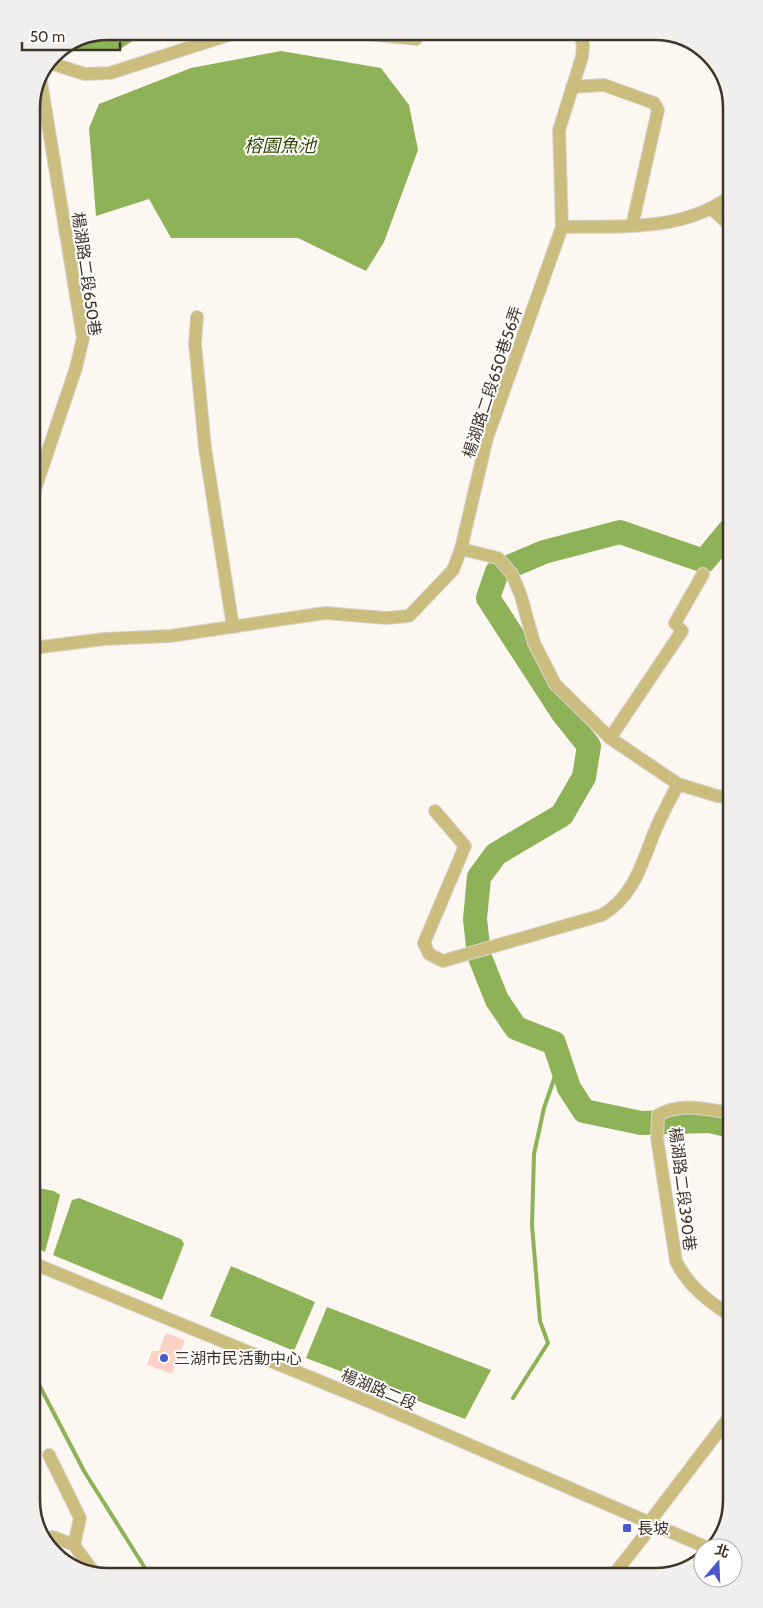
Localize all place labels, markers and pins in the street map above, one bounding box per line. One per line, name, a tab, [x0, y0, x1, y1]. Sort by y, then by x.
place label: 三湖市民活動中心	[174, 1349, 302, 1368]
marker: 三湖市民活動中心	[158, 1352, 170, 1364]
place label: 長坡	[637, 1519, 669, 1538]
marker: 長坡	[621, 1522, 633, 1534]

